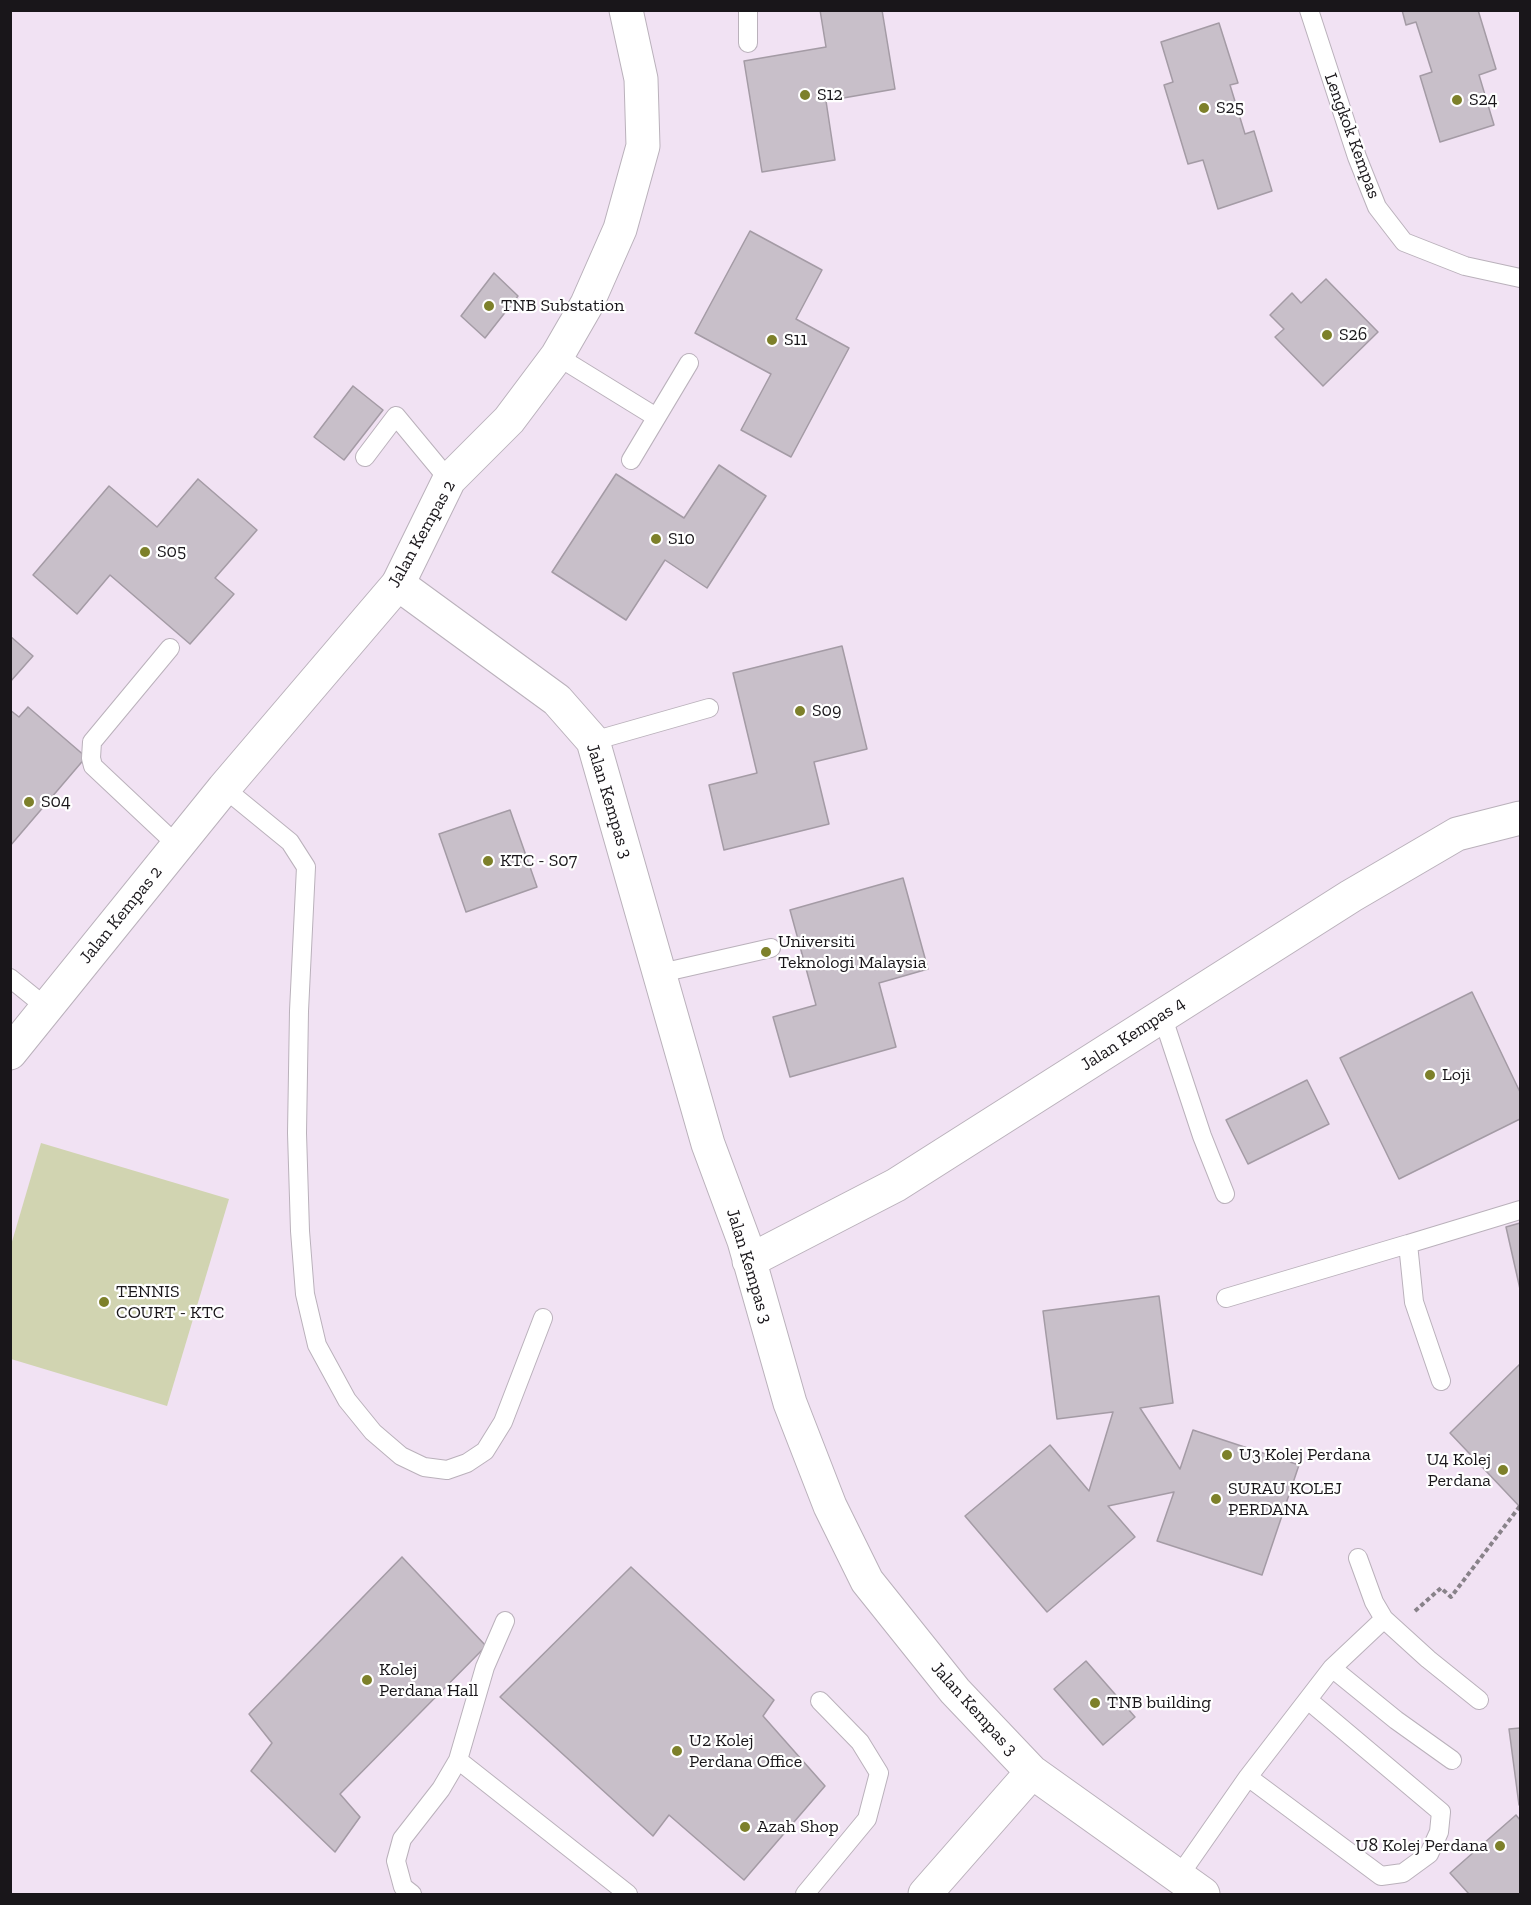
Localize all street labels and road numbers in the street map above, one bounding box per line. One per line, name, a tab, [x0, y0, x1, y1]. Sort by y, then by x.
street label: Lengkok Kempas	[1319, 70, 1385, 202]
street label: Jalan Kempas 2	[384, 477, 460, 591]
street label: Jalan Kempas 3	[581, 741, 637, 861]
street label: Jalan Kempas 2	[75, 862, 167, 968]
street label: Jalan Kempas 4	[1077, 992, 1189, 1076]
street label: Jalan Kempas 3	[721, 1206, 777, 1326]
street label: Jalan Kempas 3	[926, 1658, 1022, 1760]

